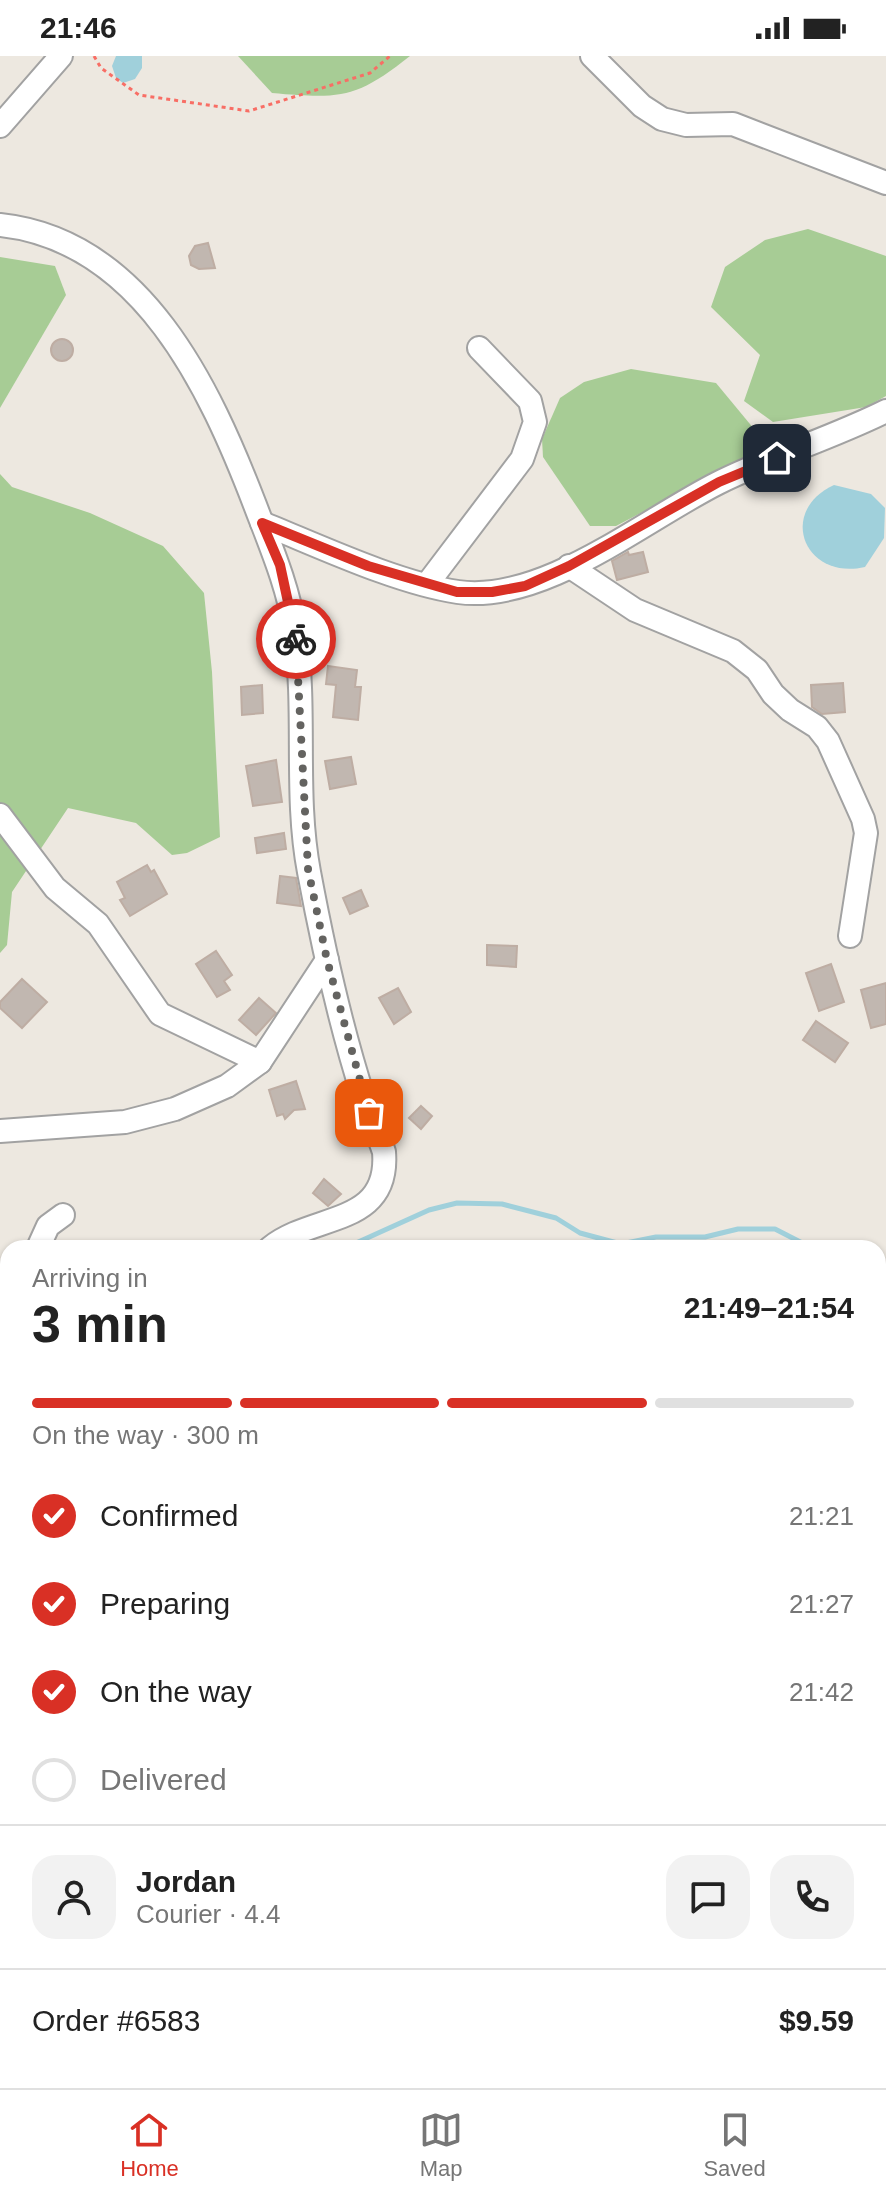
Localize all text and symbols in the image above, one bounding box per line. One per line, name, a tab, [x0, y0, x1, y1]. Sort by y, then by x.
text: 21:46	[40, 11, 117, 44]
pin	[743, 424, 811, 492]
icon: home	[755, 436, 799, 480]
courier	[256, 599, 336, 679]
icon: bike	[274, 617, 318, 661]
pin	[335, 1079, 403, 1147]
icon: bag	[347, 1091, 391, 1135]
text: Arriving in	[32, 1263, 148, 1293]
text: 21:49–21:54	[684, 1291, 854, 1324]
text: 3 min	[32, 1295, 168, 1353]
text: On the way · 300 m	[32, 1420, 259, 1450]
icon: check	[32, 1494, 76, 1538]
text: Confirmed	[100, 1499, 238, 1532]
text: 21:21	[789, 1501, 854, 1531]
icon: check	[32, 1582, 76, 1626]
text: Preparing	[100, 1587, 230, 1620]
text: 21:27	[789, 1589, 854, 1619]
icon: check	[32, 1670, 76, 1714]
text: On the way	[100, 1675, 252, 1708]
text: 21:42	[789, 1677, 854, 1707]
text: Delivered	[100, 1763, 227, 1796]
button: person	[32, 1855, 116, 1939]
button: chat	[666, 1855, 750, 1939]
button: phone	[770, 1855, 854, 1939]
text: Jordan	[136, 1865, 236, 1898]
text: Courier · 4.4	[136, 1899, 281, 1929]
text: Order #6583	[32, 2004, 200, 2037]
text: $9.59	[779, 2004, 854, 2037]
tab: Home	[120, 2108, 179, 2182]
tab: Map	[419, 2108, 463, 2182]
tab: Saved	[703, 2108, 766, 2182]

